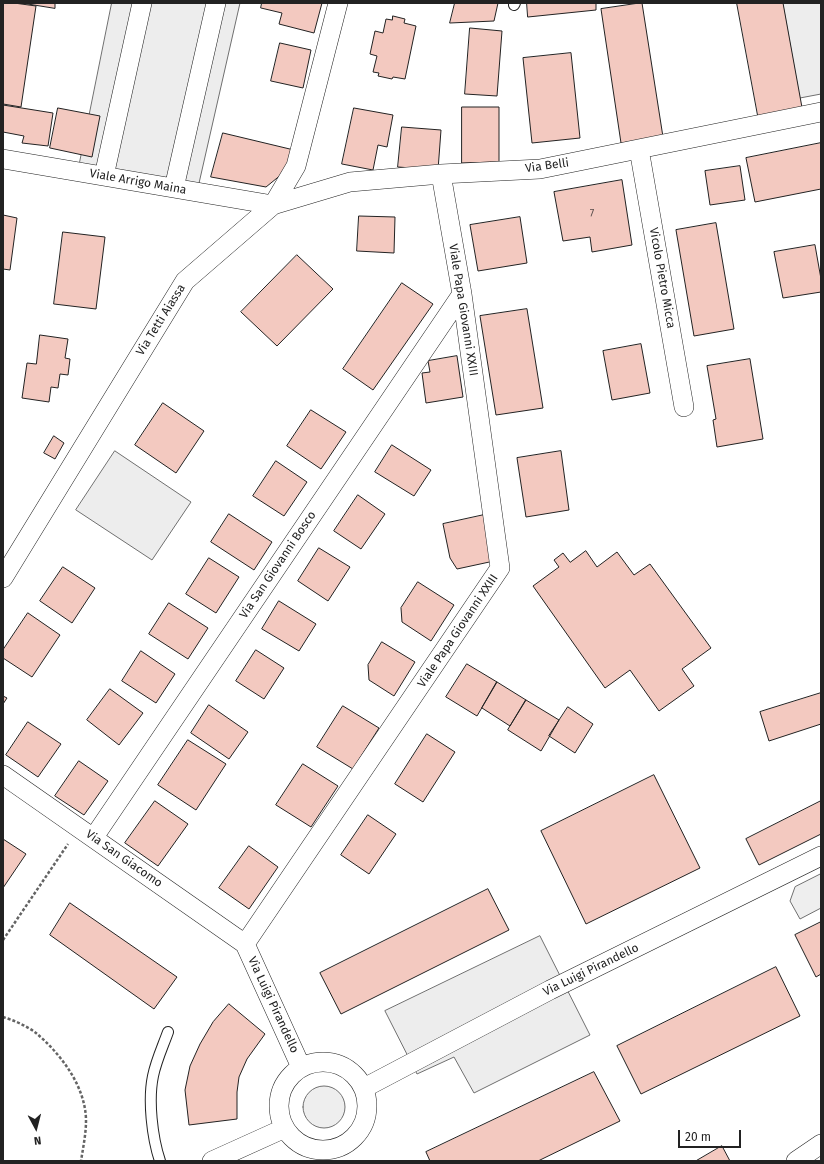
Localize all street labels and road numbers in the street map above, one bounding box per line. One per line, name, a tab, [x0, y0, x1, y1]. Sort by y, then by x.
street label: Via Belli	[524, 156, 570, 176]
street label: Viale Arrigo Maina	[88, 166, 188, 198]
street label: Vicolo Pietro Micca	[646, 226, 678, 330]
street label: Viale Papa Giovanni XXIII	[445, 243, 481, 377]
street label: Via Tetti Aiassa	[133, 282, 189, 358]
street label: Via San Giovanni Bosco	[237, 509, 319, 621]
street label: Viale Papa Giovanni XXIII	[415, 572, 501, 690]
street label: Via San Giacomo	[83, 827, 165, 891]
street label: Via Luigi Pirandello	[541, 941, 641, 999]
street label: Via Luigi Pirandello	[244, 955, 302, 1055]

